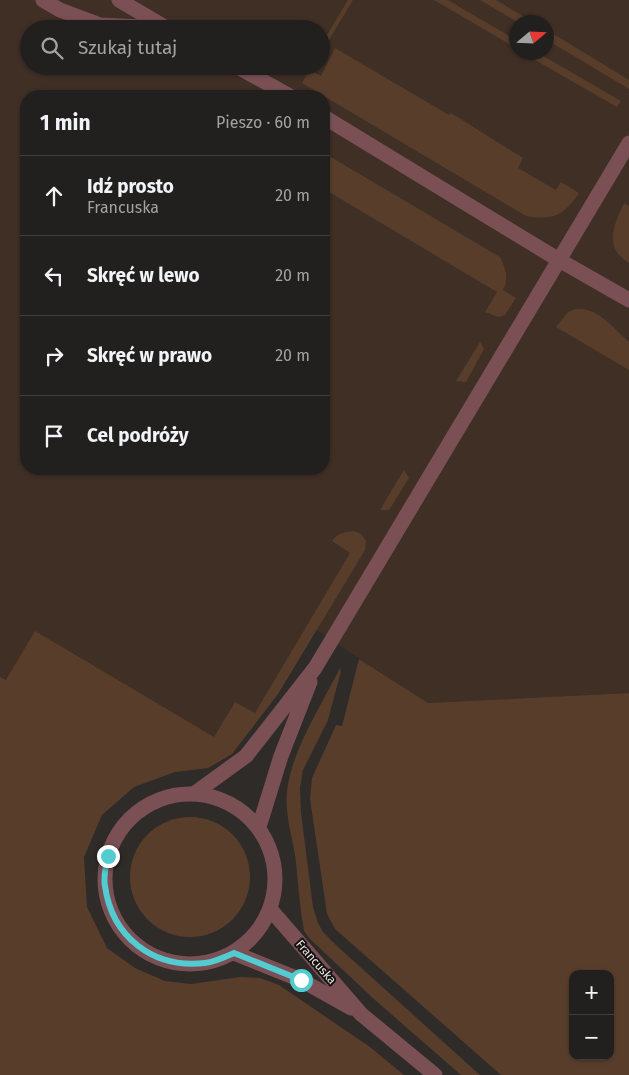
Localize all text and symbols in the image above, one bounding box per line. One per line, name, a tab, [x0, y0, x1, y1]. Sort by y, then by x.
north arrow	[509, 15, 554, 60]
search box	[20, 20, 330, 75]
icon: search	[38, 34, 66, 62]
text: Szukaj tutaj	[78, 36, 177, 59]
text: 1 min	[40, 110, 91, 136]
text: Pieszo · 60 m	[216, 113, 310, 132]
text: Idź prosto	[87, 175, 174, 198]
icon: ahead	[40, 182, 68, 210]
text: 20 m	[275, 186, 310, 205]
text: Francuska	[87, 198, 159, 217]
icon: left	[40, 262, 68, 290]
text: Skręć w lewo	[87, 264, 200, 287]
text: 20 m	[275, 266, 310, 285]
icon: right	[40, 342, 68, 370]
text: Skręć w prawo	[87, 344, 212, 367]
text: 20 m	[275, 346, 310, 365]
icon: arrive	[40, 422, 68, 450]
text: Cel podróży	[87, 424, 189, 447]
route end	[97, 845, 120, 868]
street label: Francuska	[293, 937, 339, 987]
route start	[290, 969, 313, 992]
map controls	[569, 970, 614, 1060]
button: +	[569, 970, 614, 1015]
button: −	[569, 1015, 614, 1060]

